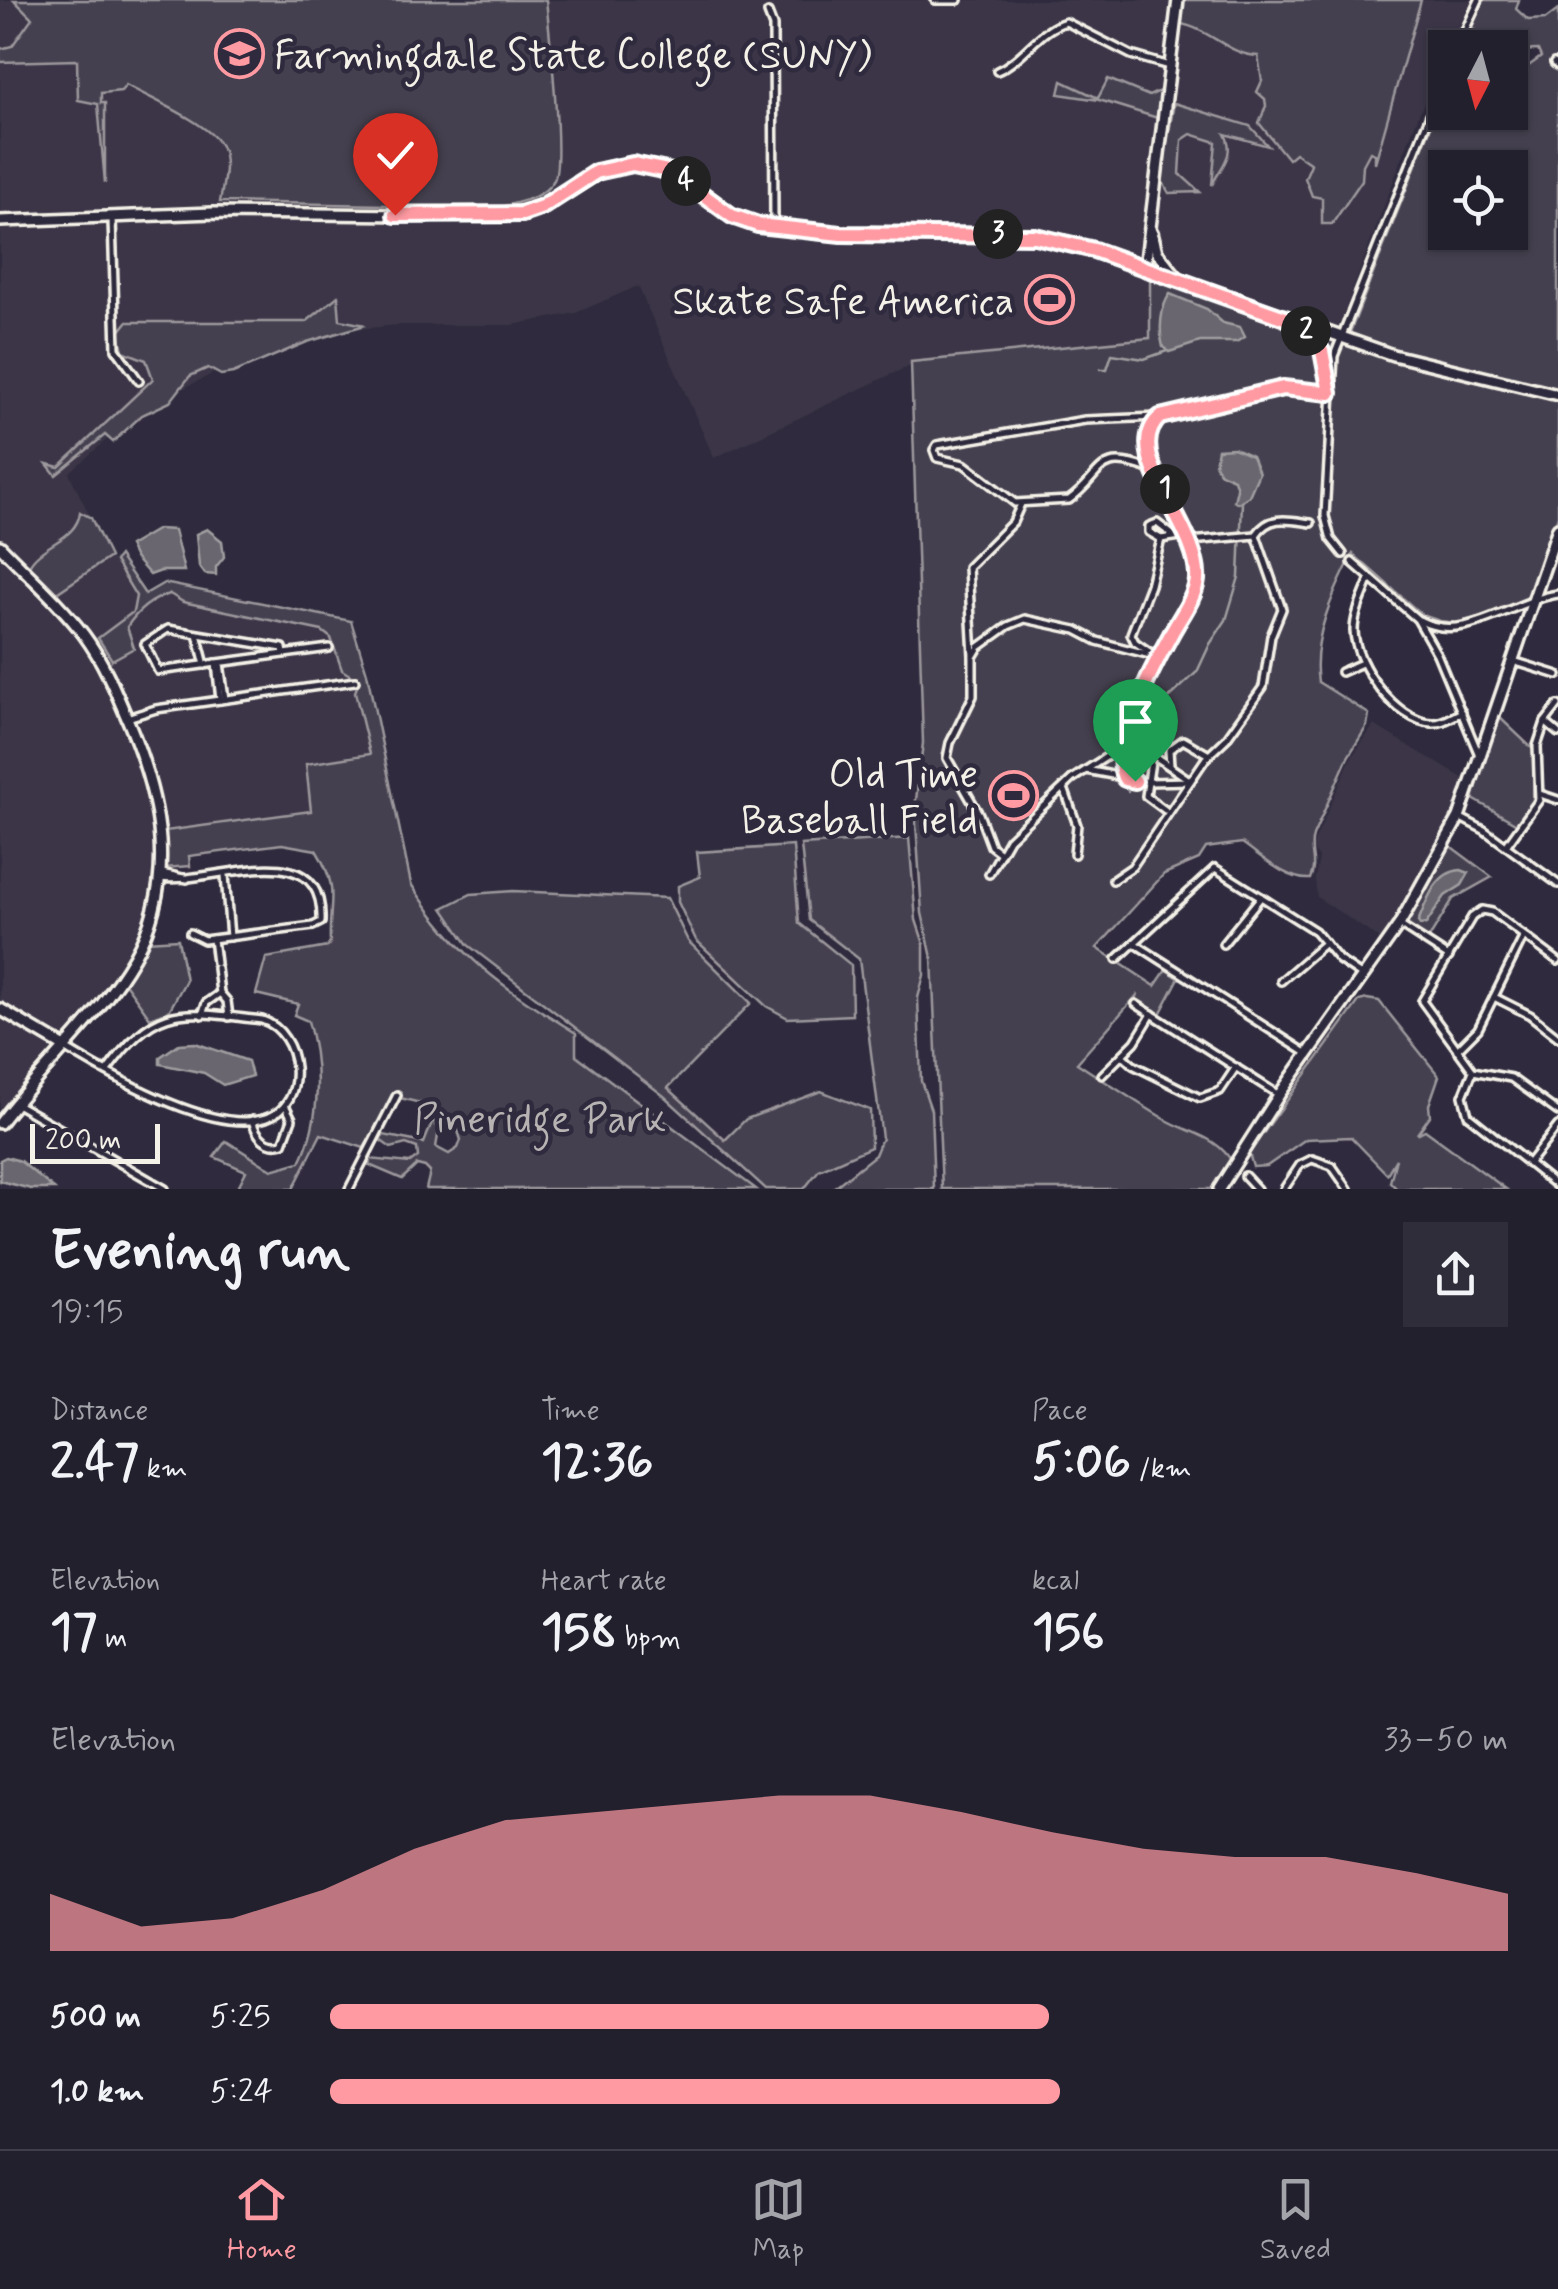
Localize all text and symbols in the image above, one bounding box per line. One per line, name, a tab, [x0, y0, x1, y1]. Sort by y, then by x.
school or university icon: Farmingdale State College (SUNY)	[213, 28, 265, 80]
north arrow	[1428, 30, 1528, 130]
map controls	[1428, 30, 1528, 250]
place label: Farmingdale State College (SUNY)	[274, 31, 872, 87]
pin	[353, 113, 438, 216]
icon: check	[368, 128, 423, 183]
button: locate	[1428, 150, 1528, 250]
pin: 4	[661, 156, 711, 206]
text: 4	[678, 162, 694, 199]
pin: 3	[973, 209, 1023, 259]
text: 3	[992, 215, 1004, 252]
sports icon: Skate Safe America	[1023, 274, 1075, 326]
place label: Skate Safe America	[672, 277, 1014, 329]
pin: 2	[1281, 306, 1331, 356]
text: 2	[1299, 312, 1313, 349]
pin: 1	[1140, 464, 1190, 514]
text: 1	[1159, 470, 1171, 507]
pin	[1093, 679, 1178, 782]
icon: arrive	[1108, 694, 1163, 749]
place label: Old Time Baseball Field	[741, 750, 978, 848]
sports icon: Old Time Baseball Field	[987, 770, 1039, 822]
park label: Pineridge Park	[414, 1095, 666, 1151]
scale bar	[30, 1119, 160, 1164]
text: 200 m	[45, 1123, 121, 1160]
text: Evening run	[50, 1217, 350, 1289]
button: share	[1403, 1222, 1508, 1327]
text: 19:15	[50, 1291, 123, 1333]
text: Distance	[50, 1393, 148, 1430]
text: Time	[541, 1393, 600, 1430]
text: Pace	[1032, 1393, 1088, 1430]
text: 2.47	[50, 1430, 139, 1496]
text: 12:36	[541, 1430, 653, 1496]
text: 5:06	[1032, 1430, 1131, 1496]
text: km	[139, 1451, 188, 1488]
text: /km	[1131, 1451, 1192, 1488]
text: Elevation	[50, 1563, 160, 1600]
text: Heart rate	[541, 1563, 667, 1600]
text: kcal	[1032, 1563, 1079, 1600]
text: 17	[50, 1600, 98, 1666]
text: 158	[541, 1600, 617, 1666]
text: 156	[1032, 1600, 1105, 1666]
text: m	[98, 1621, 127, 1658]
text: bpm	[617, 1621, 681, 1658]
text: Elevation	[50, 1719, 176, 1761]
text: 33–50 m	[1384, 1719, 1508, 1761]
text: 500 m	[50, 1996, 141, 2038]
text: 5:25	[210, 1996, 270, 2038]
text: 1.0 km	[50, 2071, 144, 2113]
text: 5:24	[210, 2071, 273, 2113]
tab: Home	[227, 2172, 297, 2269]
tab: Map	[751, 2172, 806, 2269]
tab: Saved	[1260, 2172, 1331, 2269]

